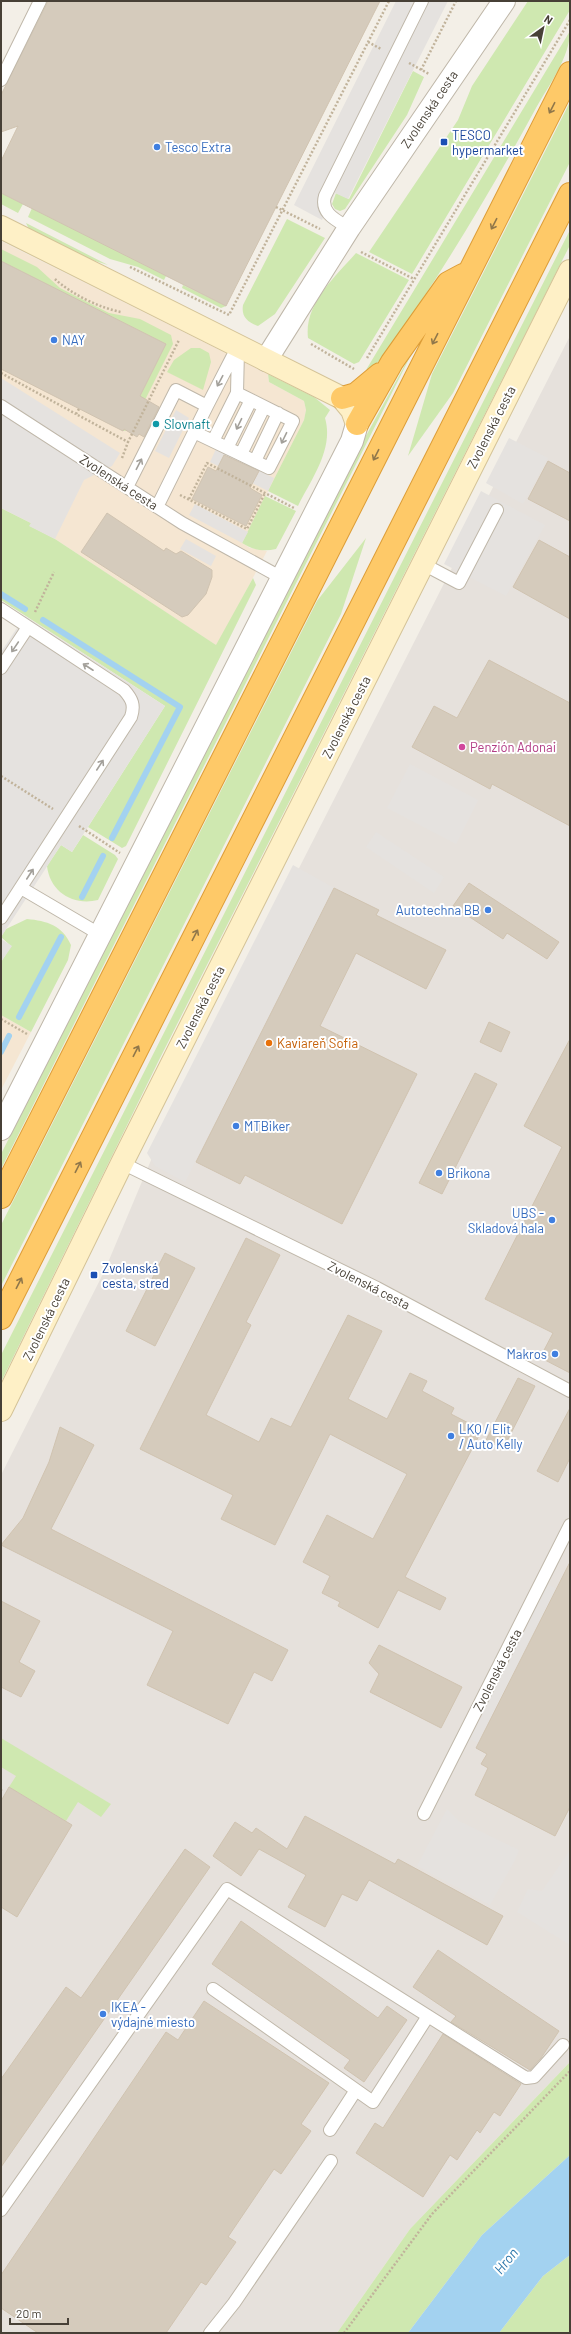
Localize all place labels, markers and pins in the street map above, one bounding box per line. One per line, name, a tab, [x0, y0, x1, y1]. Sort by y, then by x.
place label: TESCO hypermarket	[452, 127, 524, 158]
marker: TESCO hypermarket	[439, 137, 449, 147]
place label: Tesco Extra	[165, 139, 231, 155]
marker: Tesco Extra	[152, 142, 162, 152]
place label: NAY	[62, 332, 85, 348]
marker: NAY	[49, 335, 59, 345]
place label: Slovnaft	[164, 416, 211, 432]
marker: Slovnaft	[151, 419, 161, 429]
place label: Penzión Adonai	[470, 739, 556, 755]
marker: Penzión Adonai	[457, 742, 467, 752]
place label: Autotechna BB	[396, 902, 480, 918]
marker: Autotechna BB	[483, 905, 493, 915]
place label: Kaviareň Sofia	[277, 1035, 358, 1051]
marker: Kaviareň Sofia	[264, 1038, 274, 1048]
place label: MTBiker	[244, 1118, 290, 1134]
marker: MTBiker	[231, 1121, 241, 1131]
place label: Brikona	[447, 1165, 490, 1181]
marker: Brikona	[434, 1168, 444, 1178]
place label: UBS - Skladová hala	[468, 1205, 544, 1236]
marker: UBS - Skladová hala	[547, 1215, 557, 1225]
place label: Zvolenská cesta, stred	[102, 1260, 169, 1291]
marker: Zvolenská cesta, stred	[89, 1270, 99, 1280]
place label: Makros	[507, 1346, 547, 1362]
marker: Makros	[550, 1349, 560, 1359]
place label: LKQ / Elit / Auto Kelly	[459, 1421, 523, 1452]
marker: LKQ / Elit / Auto Kelly	[446, 1431, 456, 1441]
place label: IKEA - výdajné miesto	[111, 1999, 195, 2030]
marker: IKEA - výdajné miesto	[98, 2009, 108, 2019]

